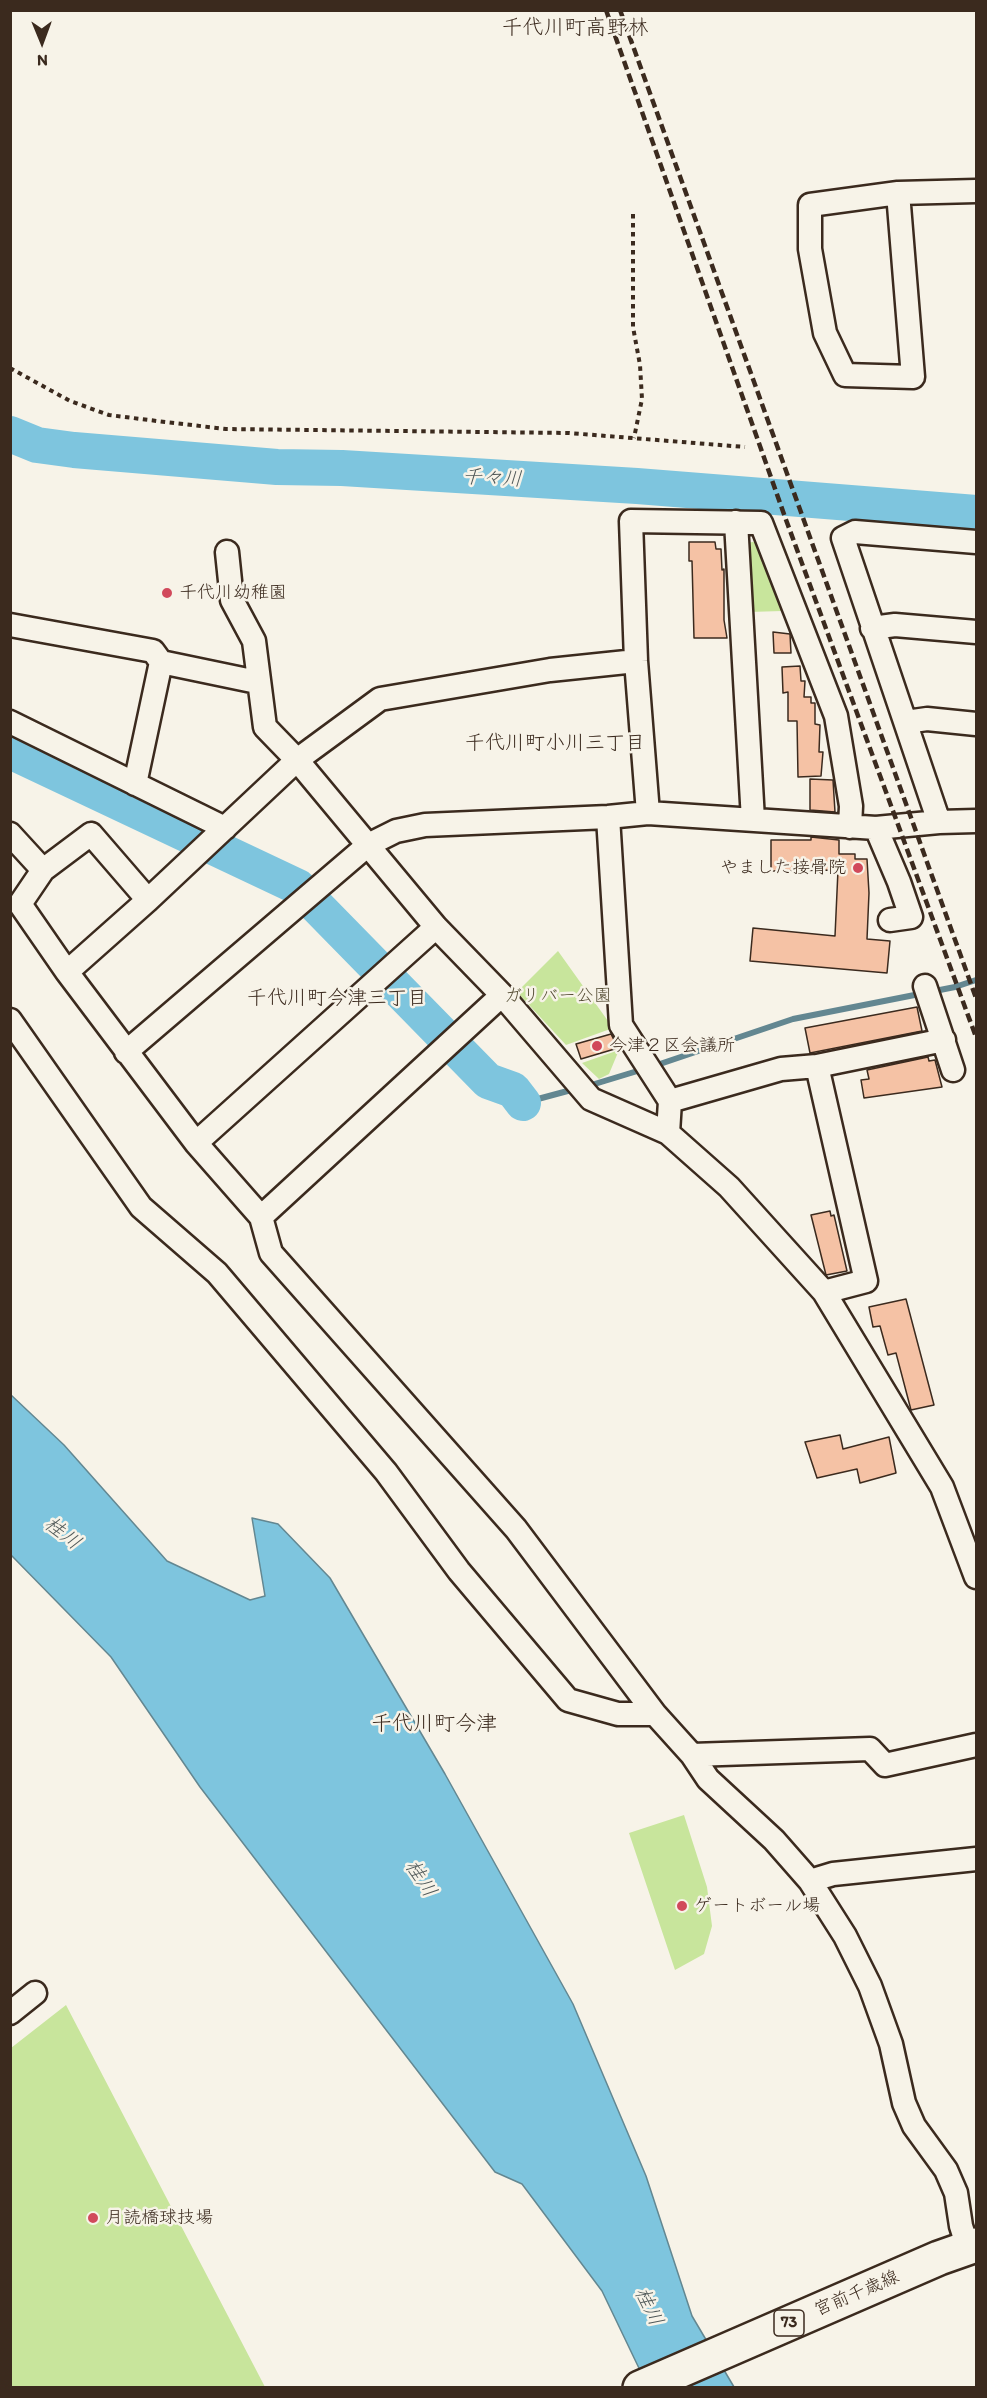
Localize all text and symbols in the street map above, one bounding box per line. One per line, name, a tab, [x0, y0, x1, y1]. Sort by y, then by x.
north arrow	[12, 12, 72, 72]
district label: 千代川町高野林	[502, 16, 648, 42]
text: N	[37, 51, 48, 70]
water label: 千々川	[461, 465, 523, 493]
place label: 千代川幼稚園	[179, 582, 287, 604]
marker: 千代川幼稚園	[160, 586, 174, 600]
district label: 千代川町小川三丁目	[465, 732, 645, 756]
place label: やました接骨院	[720, 857, 846, 879]
marker: やました接骨院	[851, 861, 865, 875]
park label: ガリバー公園	[504, 985, 612, 1007]
district label: 千代川町今津三丁目	[247, 987, 427, 1011]
place label: 今津２区会議所	[609, 1035, 735, 1057]
marker: 今津２区会議所	[590, 1039, 604, 1053]
water label: 桂川	[39, 1512, 85, 1556]
district label: 千代川町今津	[371, 1712, 497, 1738]
water label: 桂川	[399, 1856, 441, 1902]
place label: ゲートボール場	[694, 1895, 820, 1917]
marker: ゲートボール場	[675, 1899, 689, 1913]
place label: 月読橋球技場	[105, 2207, 213, 2229]
marker: 月読橋球技場	[86, 2211, 100, 2225]
street label: 宮前千歳線	[811, 2266, 903, 2322]
water label: 桂川	[629, 2284, 667, 2330]
road number: 73	[774, 2310, 804, 2336]

